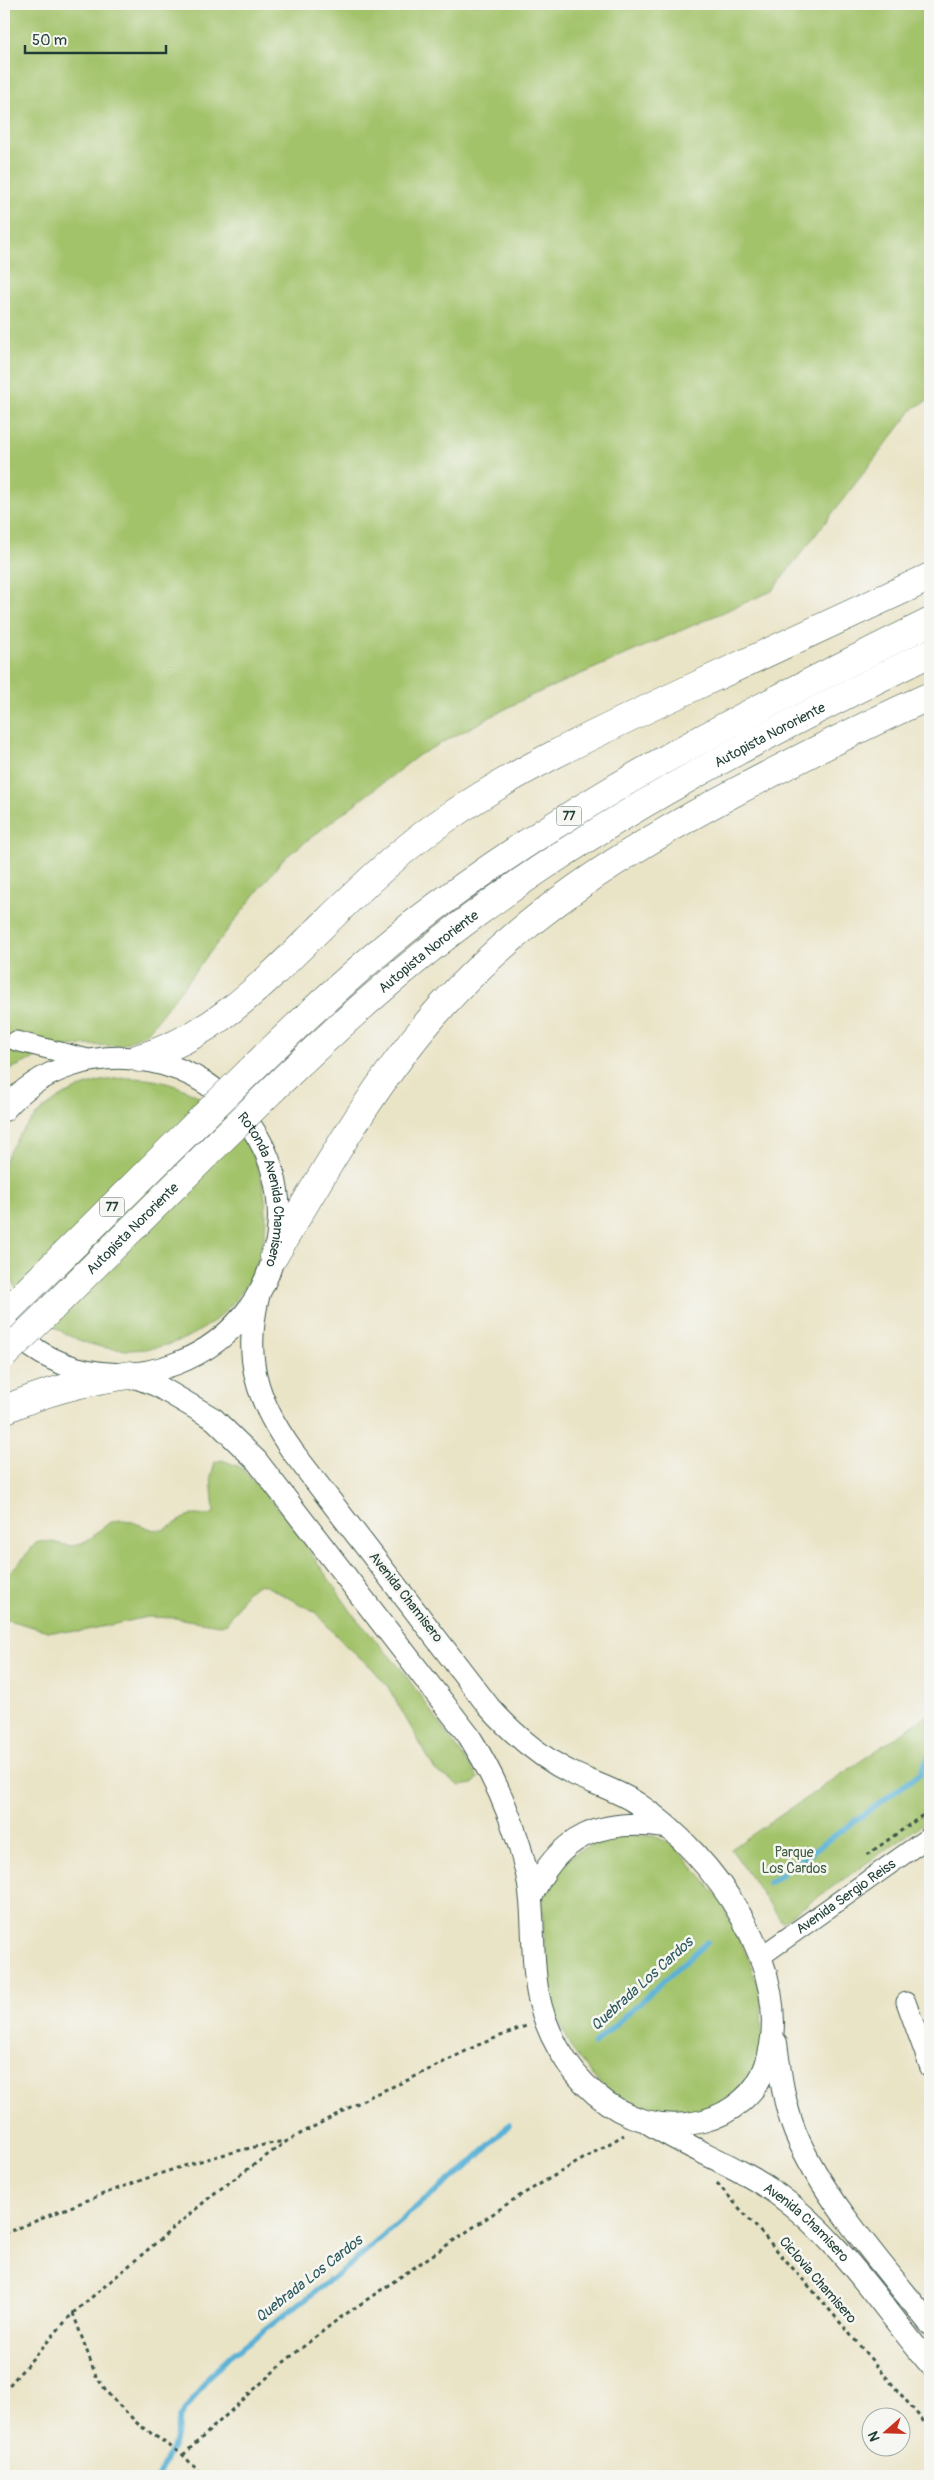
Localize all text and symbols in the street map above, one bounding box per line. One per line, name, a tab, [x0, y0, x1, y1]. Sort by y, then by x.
scale bar	[25, 22, 166, 54]
text: 50 m	[32, 31, 67, 50]
street label: Autopista Nororiente	[711, 698, 828, 771]
road number: 77	[556, 806, 582, 826]
street label: Autopista Nororiente	[375, 906, 482, 997]
street label: Rotonda Avenida Chamisero	[234, 1108, 288, 1270]
street label: Autopista Nororiente	[83, 1179, 182, 1278]
road number: 77	[100, 1198, 124, 1216]
street label: Avenida Chamisero	[365, 1548, 447, 1646]
park label: Parque Los Cardos	[762, 1844, 827, 1877]
street label: Avenida Sergio Reiss	[792, 1854, 899, 1937]
water label: Quebrada Los Cardos	[587, 1932, 699, 2035]
street label: Avenida Chamisero	[761, 2179, 853, 2266]
water label: Quebrada Los Cardos	[252, 2230, 368, 2327]
street label: Ciclovia Chamisero	[776, 2233, 861, 2327]
north arrow	[862, 2408, 912, 2458]
text: N	[865, 2429, 884, 2444]

